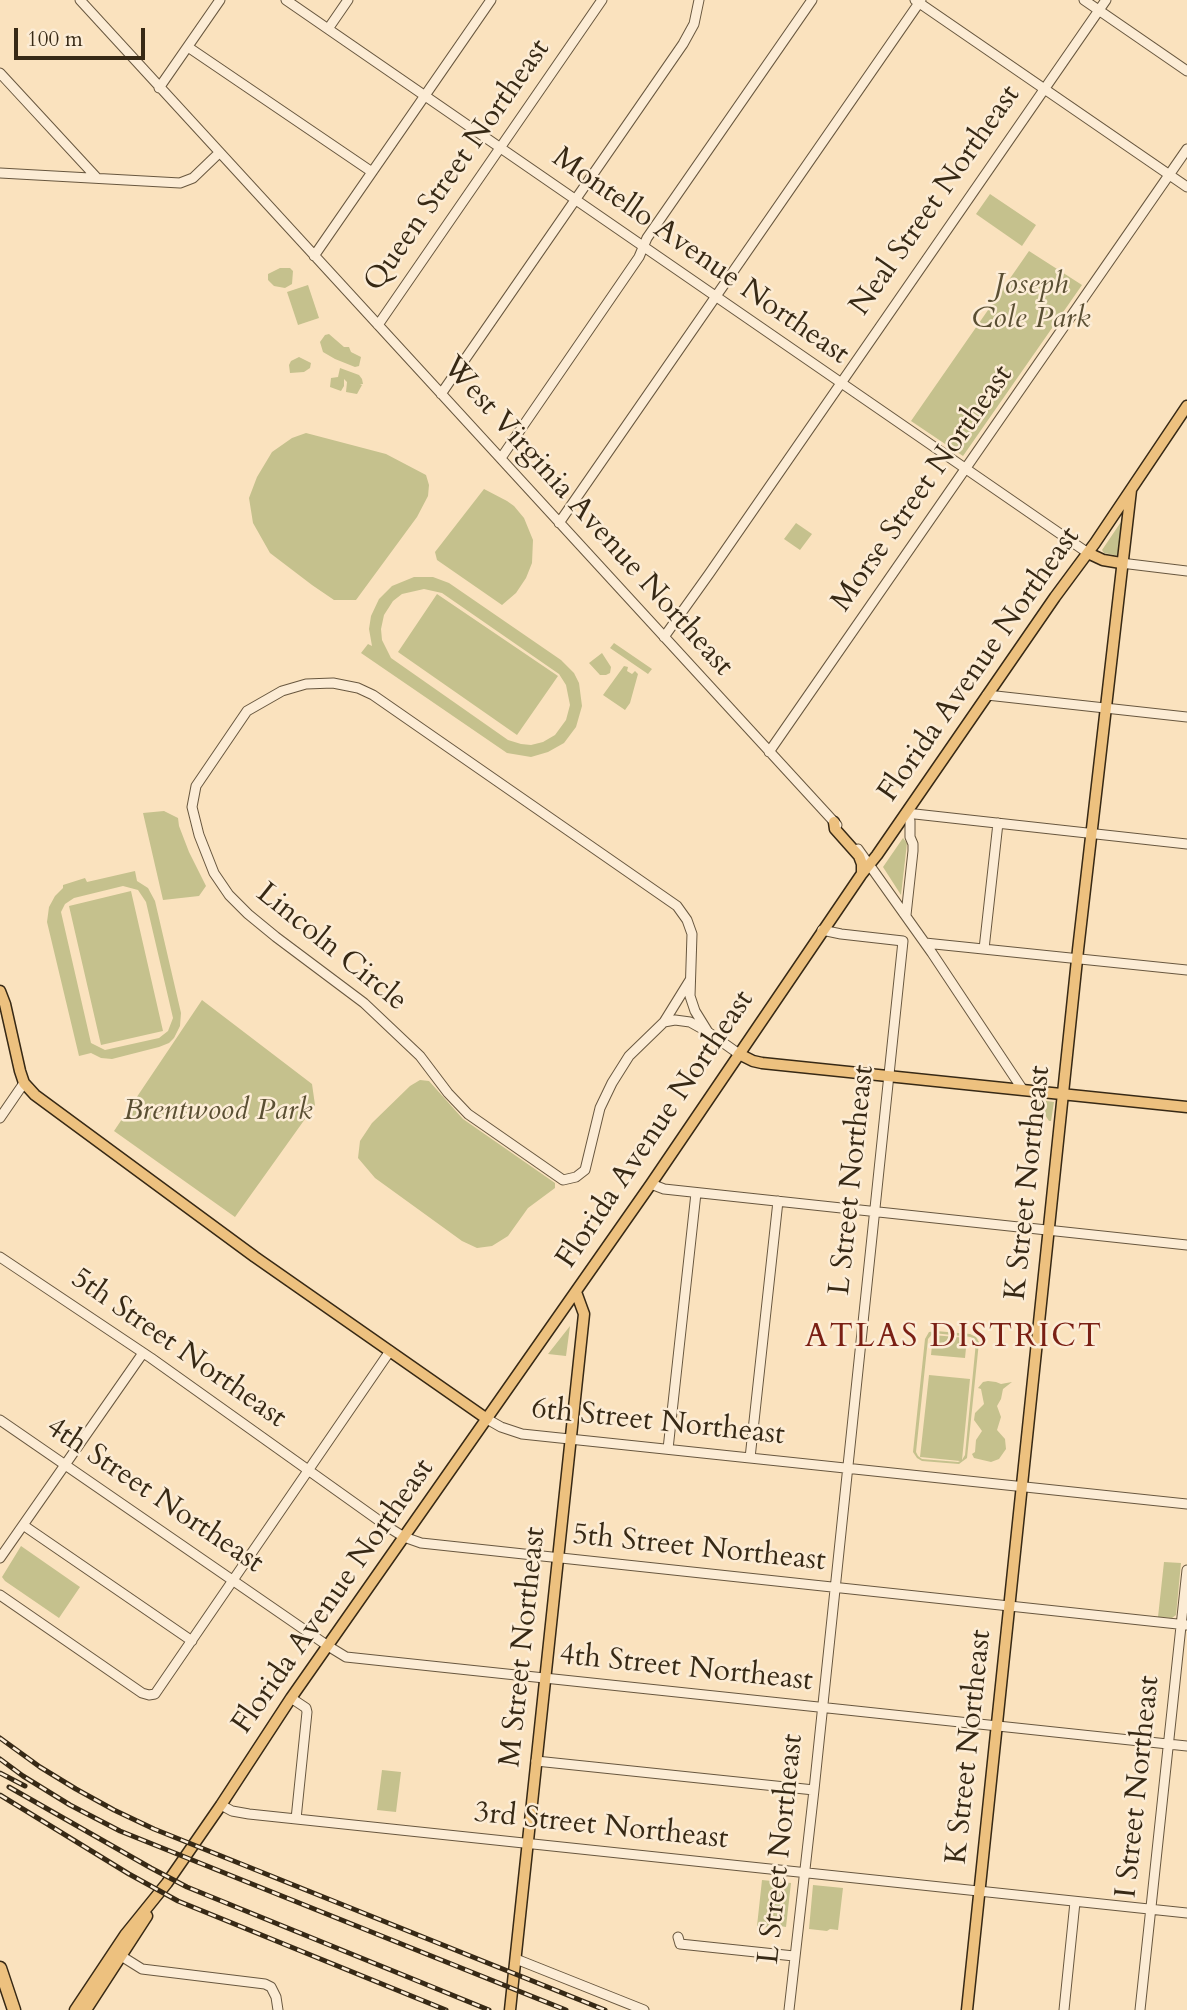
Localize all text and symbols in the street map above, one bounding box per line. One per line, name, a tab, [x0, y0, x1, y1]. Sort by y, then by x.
scale bar	[18, 14, 149, 58]
text: 100 m	[27, 25, 83, 54]
street label: Queen Street Northeast	[357, 33, 559, 299]
street label: Neal Street Northeast	[843, 79, 1029, 323]
street label: Montello Avenue Northeast	[545, 141, 855, 373]
park label: Joseph Cole Park	[971, 268, 1091, 338]
street label: West Virginia Avenue Northeast	[434, 350, 740, 684]
street label: Morse Street Northeast	[824, 359, 1022, 619]
street label: Florida Avenue Northeast	[871, 521, 1089, 809]
street label: Lincoln Circle	[248, 876, 414, 1020]
street label: Florida Avenue Northeast	[550, 984, 762, 1276]
street label: L Street Northeast	[823, 1063, 883, 1297]
street label: K Street Northeast	[999, 1064, 1059, 1302]
park label: Brentwood Park	[123, 1094, 313, 1130]
street label: 5th Street Northeast	[63, 1261, 293, 1437]
district label: ATLAS DISTRICT	[807, 1320, 1101, 1358]
street label: 6th Street Northeast	[530, 1392, 786, 1454]
street label: 4th Street Northeast	[38, 1410, 270, 1582]
street label: Florida Avenue Northeast	[225, 1453, 443, 1741]
street label: 5th Street Northeast	[571, 1518, 827, 1580]
street label: M Street Northeast	[493, 1525, 555, 1769]
street label: K Street Northeast	[940, 1628, 1000, 1866]
street label: 4th Street Northeast	[558, 1638, 814, 1700]
street label: I Street Northeast	[1109, 1674, 1169, 1900]
street label: L Street Northeast	[752, 1732, 812, 1966]
street label: 3rd Street Northeast	[472, 1796, 730, 1858]

